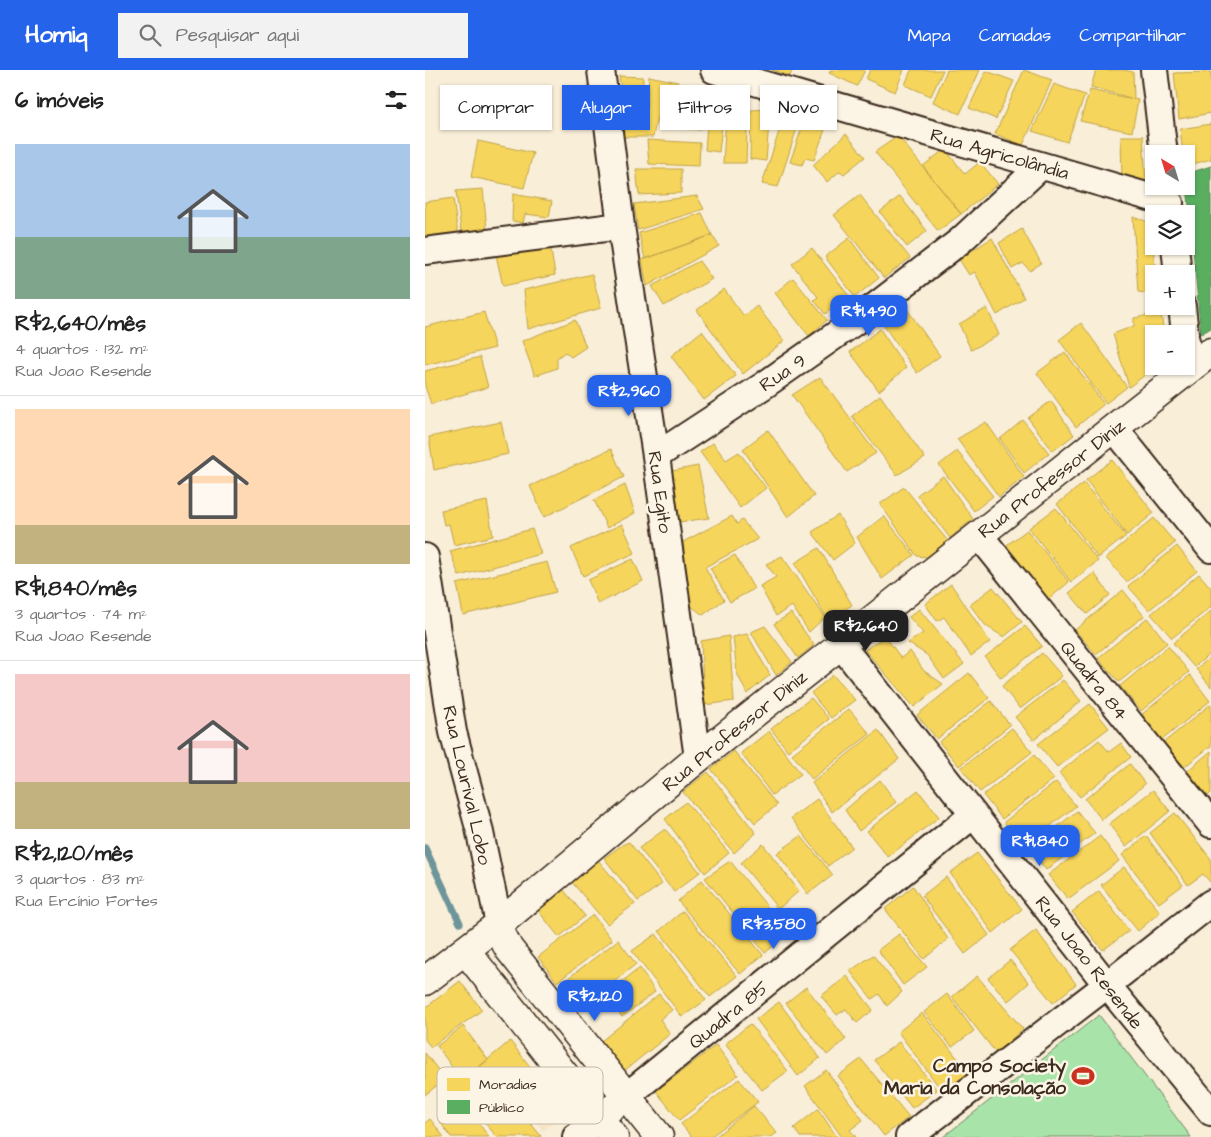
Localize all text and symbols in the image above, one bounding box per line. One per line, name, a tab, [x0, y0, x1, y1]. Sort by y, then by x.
search box	[118, 13, 468, 58]
text: Homiq	[25, 18, 88, 52]
icon: search	[136, 21, 164, 49]
text: Pesquisar aqui	[176, 22, 299, 49]
text: Mapa	[907, 23, 951, 48]
text: Camadas	[979, 23, 1051, 48]
text: Compartilhar	[1079, 23, 1186, 48]
chip: Comprar	[440, 85, 552, 130]
chip: Alugar	[562, 85, 650, 130]
chip: Filtros	[660, 85, 750, 130]
chip: Novo	[760, 85, 837, 130]
text: 6 imóveis	[15, 86, 104, 115]
icon: filters	[382, 86, 410, 114]
street label: Rua Agricolândia	[927, 122, 1072, 188]
north arrow	[1145, 145, 1195, 195]
map controls	[1145, 145, 1195, 375]
icon: home	[168, 176, 258, 266]
button: layers	[1145, 205, 1195, 255]
button: +	[1145, 265, 1195, 315]
pin: R$1,490	[823, 294, 915, 337]
text: R$1,490	[841, 300, 897, 322]
text: R$2,640/mês	[15, 309, 146, 338]
button: −	[1145, 325, 1195, 375]
text: 4 quartos · 132 m²	[15, 338, 148, 360]
street label: Rua 9	[754, 348, 812, 399]
text: Rua Joao Resende	[15, 360, 152, 382]
pin: R$2,960	[583, 374, 675, 417]
text: R$2,960	[598, 380, 660, 402]
street label: Rua Professor Diniz	[973, 413, 1132, 545]
icon: home	[168, 442, 258, 532]
street label: Rua Egito	[639, 449, 679, 536]
text: R$1,840/mês	[15, 574, 137, 603]
text: 3 quartos · 74 m²	[15, 603, 147, 625]
pin: R$2,640	[820, 610, 912, 652]
text: R$2,640	[834, 615, 898, 637]
text: Rua Joao Resende	[15, 625, 152, 647]
street label: Quadra 84	[1053, 635, 1134, 727]
street label: Rua Professor Diniz	[656, 664, 814, 798]
street label: Rua Lourival Lobo	[435, 703, 498, 868]
icon: home	[168, 707, 258, 797]
pin: R$1,840	[994, 824, 1086, 867]
text: R$1,840	[1012, 830, 1068, 852]
text: R$2,120/mês	[15, 839, 133, 868]
text: 3 quartos · 83 m²	[15, 868, 145, 890]
text: Rua Ercínio Fortes	[15, 890, 158, 912]
street label: Rua Joao Resende	[1028, 891, 1149, 1035]
pin: R$3,580	[728, 908, 820, 950]
text: R$3,580	[742, 913, 806, 935]
street label: Quadra 85	[683, 974, 775, 1056]
pin: R$2,120	[549, 980, 641, 1022]
text: R$2,120	[568, 985, 622, 1007]
place label: Campo Society Maria da Consolação	[884, 1053, 1067, 1102]
sports icon: Campo Society Maria da Consolação	[1070, 1063, 1096, 1089]
legend	[437, 1067, 603, 1124]
text: Moradias	[479, 1075, 537, 1095]
text: Público	[479, 1098, 524, 1118]

